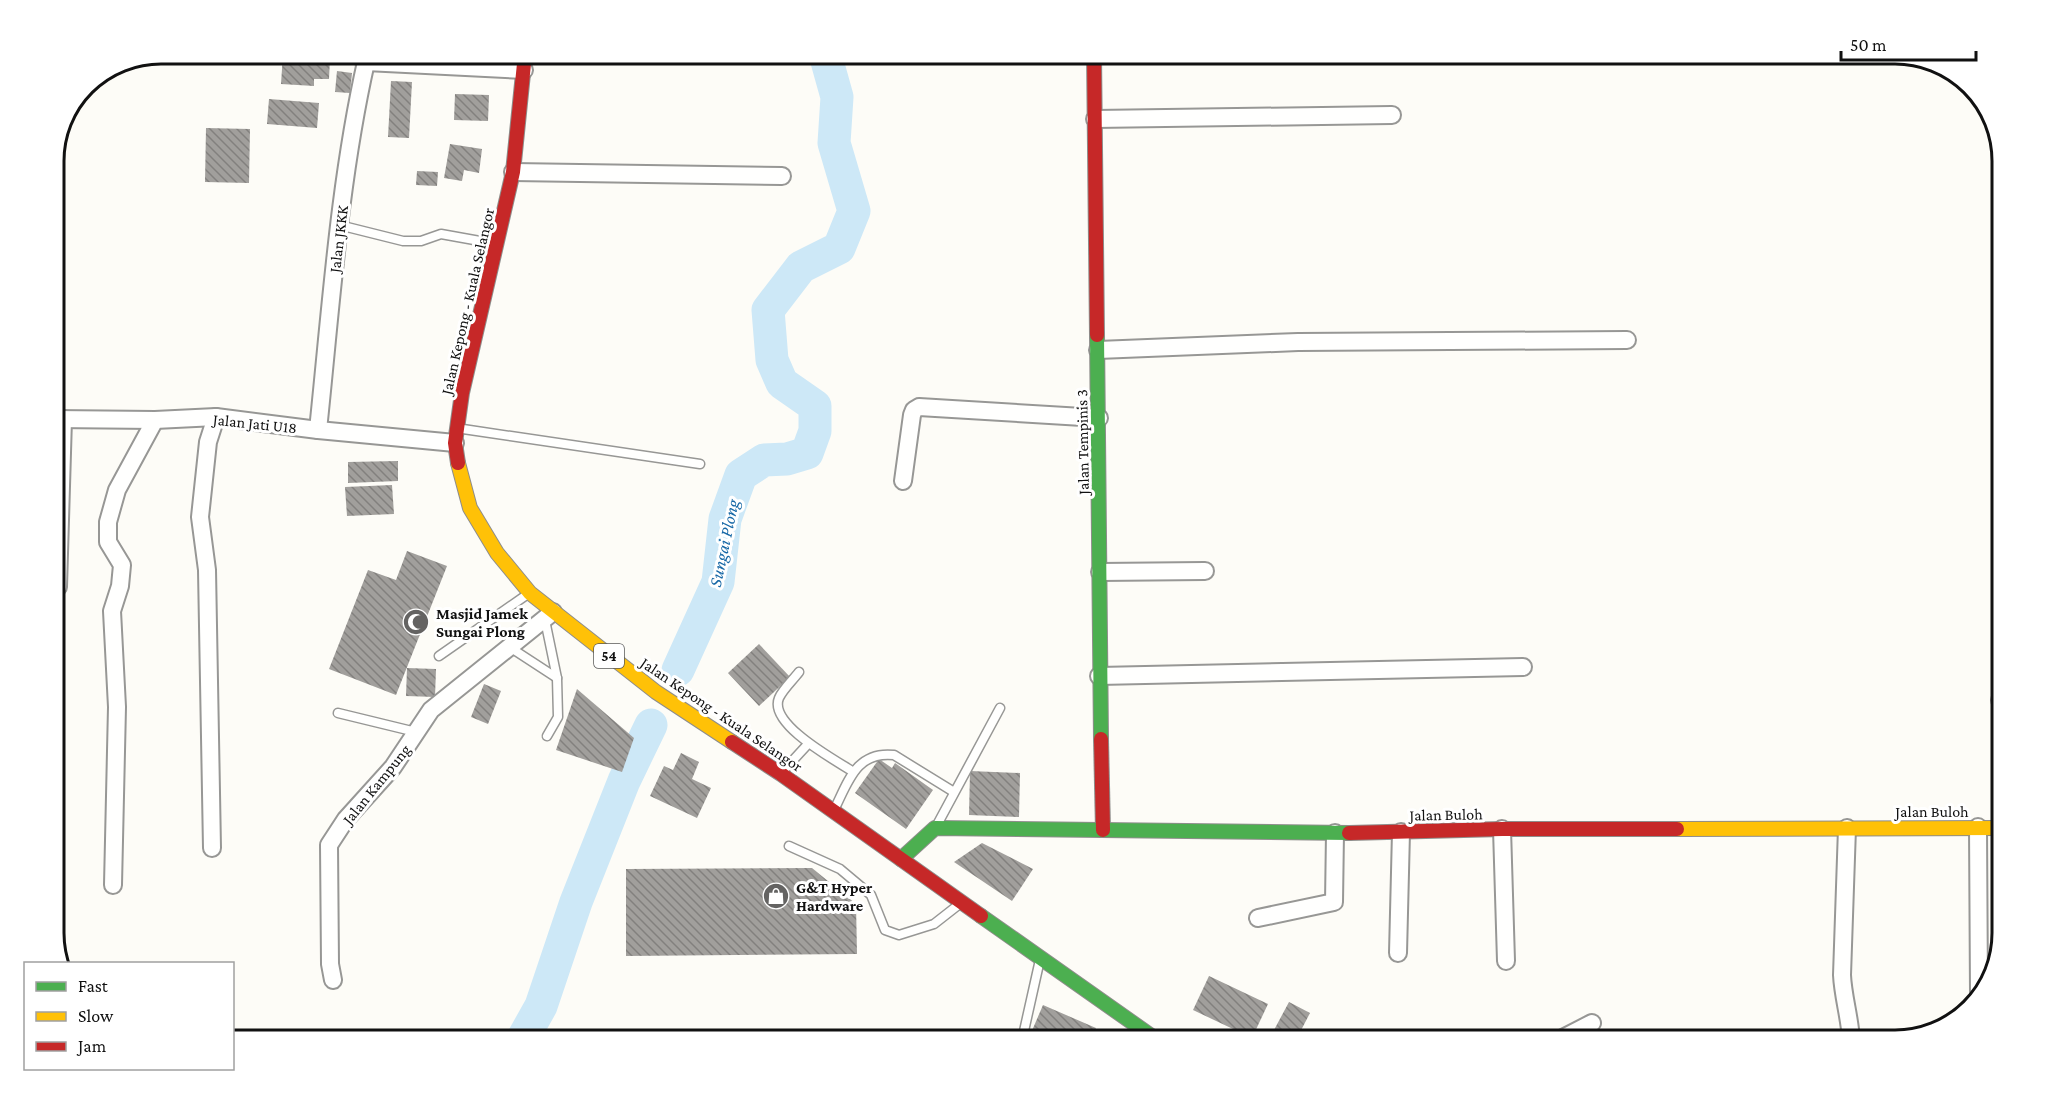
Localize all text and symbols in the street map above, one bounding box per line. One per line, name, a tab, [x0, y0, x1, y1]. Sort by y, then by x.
scale bar	[1841, 24, 1976, 62]
text: 50 m	[1850, 35, 1887, 55]
street label: Jalan JKKK	[326, 204, 352, 276]
street label: Jalan Kepong - Kuala Selangor	[437, 206, 498, 398]
street label: Jalan Tempinis 3	[1073, 389, 1093, 497]
street label: Jalan Jati U18	[210, 410, 298, 437]
water label: Sungai Plong	[705, 496, 743, 589]
place label: Masjid Jamek Sungai Plong	[436, 605, 528, 640]
mosque icon: Masjid Jamek Sungai Plong	[401, 607, 431, 637]
road number: 54	[594, 644, 624, 668]
street label: Jalan Kepong - Kuala Selangor	[635, 653, 806, 776]
street label: Jalan Kampung	[338, 741, 415, 830]
street label: Jalan Buloh	[1893, 803, 1969, 821]
street label: Jalan Buloh	[1407, 805, 1483, 825]
place label: G&T Hyper Hardware	[796, 879, 873, 914]
shop icon: G&T Hyper Hardware	[761, 881, 791, 911]
legend	[24, 962, 234, 1070]
text: Fast	[78, 976, 109, 996]
text: Slow	[78, 1006, 114, 1026]
text: Jam	[76, 1036, 107, 1056]

